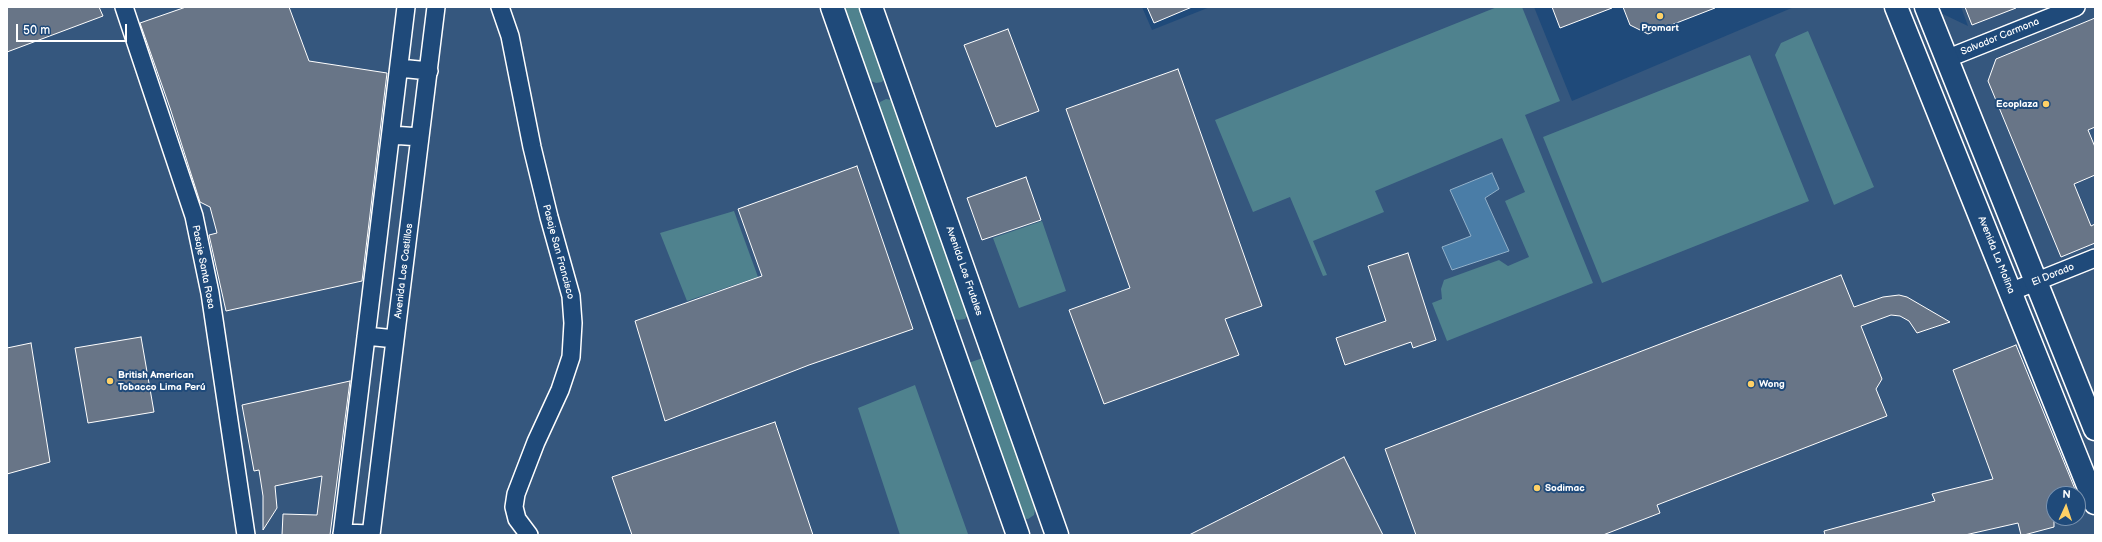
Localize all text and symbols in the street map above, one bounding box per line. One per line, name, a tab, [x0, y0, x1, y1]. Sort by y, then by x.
marker: Promart	[1655, 11, 1665, 21]
scale bar	[18, 16, 129, 42]
street label: Salvador Carmona	[1959, 16, 2041, 58]
place label: Promart	[1641, 22, 1679, 34]
text: 50 m	[23, 23, 50, 38]
place label: Ecoplaza	[1996, 98, 2038, 110]
marker: Ecoplaza	[2041, 99, 2051, 109]
street label: Pasaje San Francisco	[540, 203, 576, 301]
street label: Avenida La Molina	[1975, 214, 2017, 296]
street label: Avenida Los Castillos	[392, 223, 416, 319]
street label: Pasaje Santa Rosa	[189, 224, 217, 310]
street label: Avenida Los Frutales	[943, 225, 985, 317]
street label: El Dorado	[2030, 261, 2076, 289]
place label: British American Tobacco Lima Perú	[118, 369, 206, 392]
marker: British American Tobacco Lima Perú	[105, 376, 115, 386]
place label: Wong	[1759, 378, 1785, 390]
marker: Wong	[1746, 379, 1756, 389]
place label: Sodimac	[1545, 482, 1585, 494]
marker: Sodimac	[1532, 483, 1542, 493]
north arrow	[2046, 486, 2086, 526]
text: N	[2062, 488, 2071, 501]

